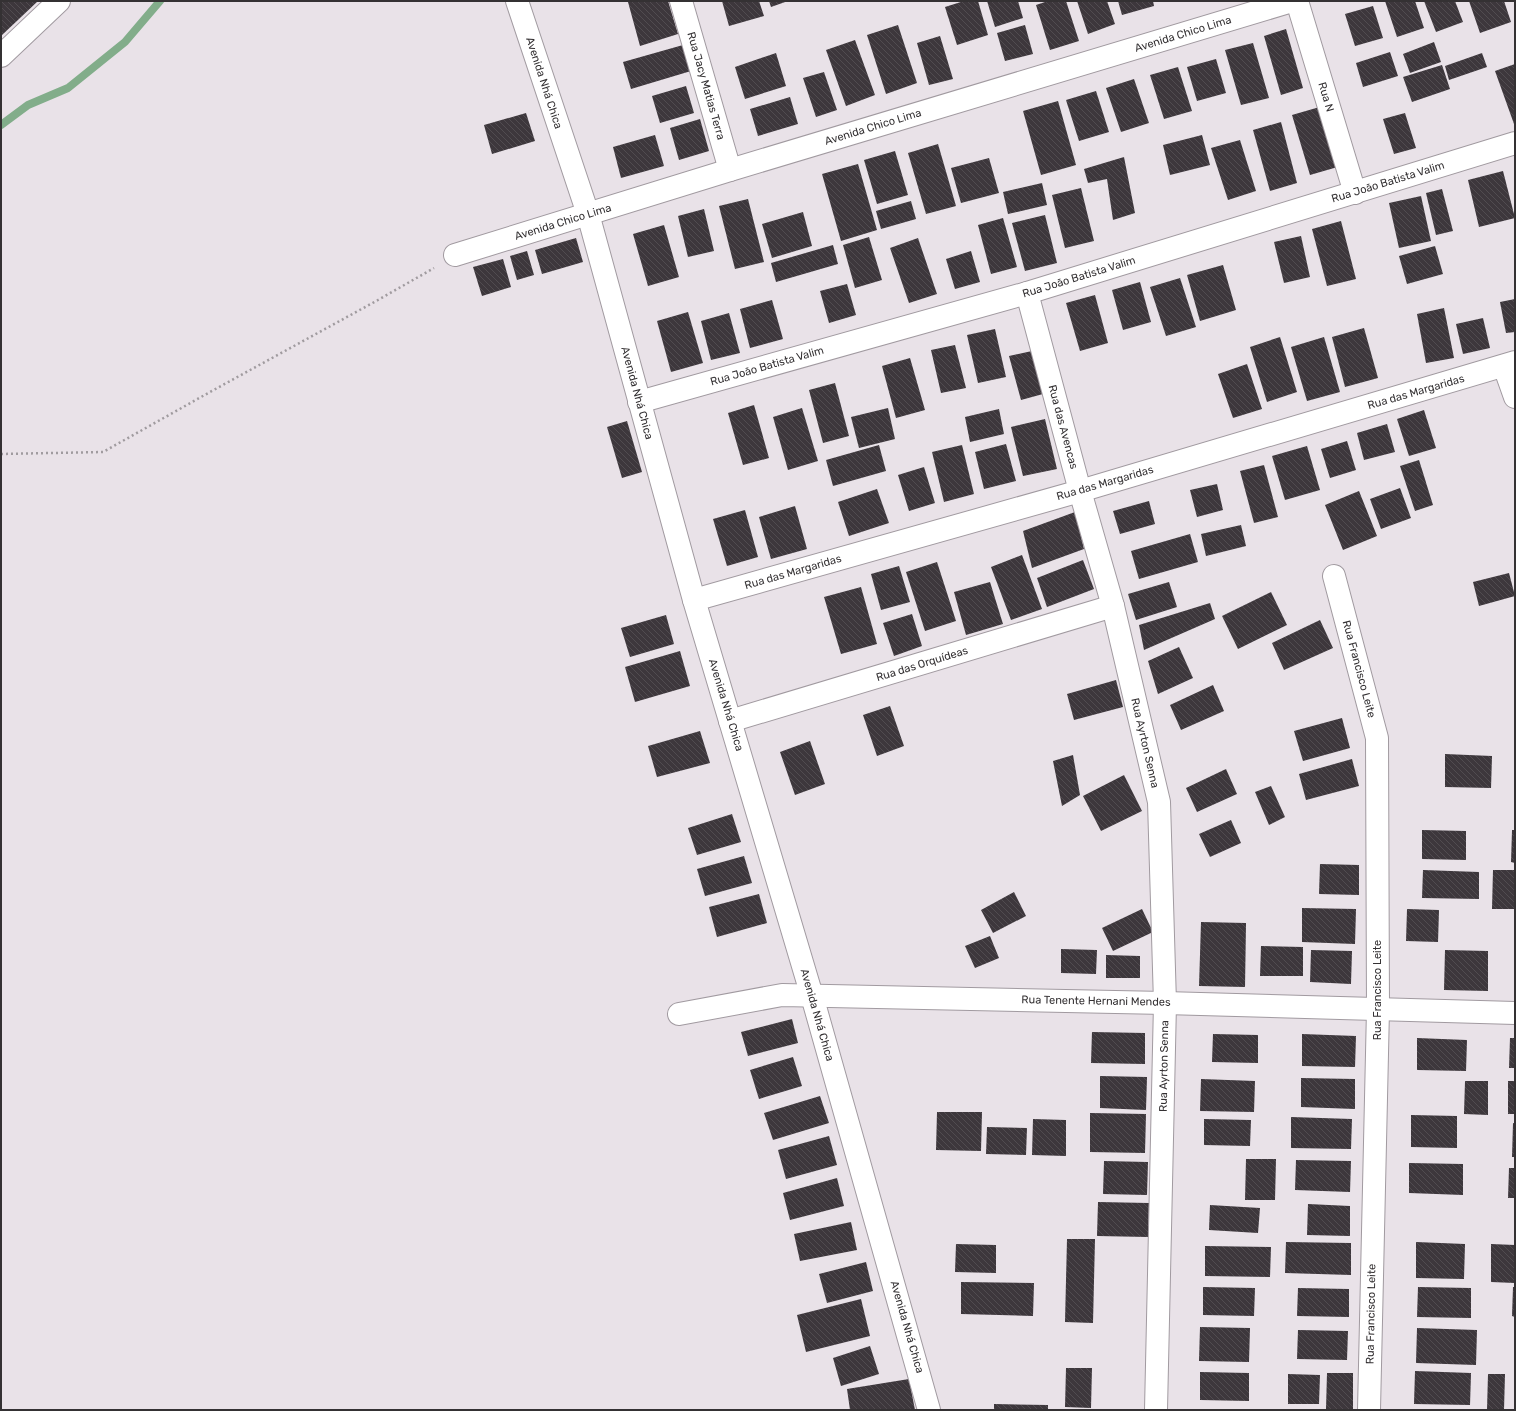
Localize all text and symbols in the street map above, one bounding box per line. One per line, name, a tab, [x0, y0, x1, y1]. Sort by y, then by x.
street label: Avenida Chico Lima	[1133, 13, 1233, 55]
street label: Rua Jacy Matias Terra	[684, 31, 728, 141]
street label: Avenida Nhá Chica	[523, 35, 565, 131]
street label: Rua N	[1315, 81, 1337, 113]
street label: Avenida Chico Lima	[823, 106, 923, 148]
street label: Rua João Batista Valim	[1330, 159, 1446, 205]
street label: Avenida Chico Lima	[513, 201, 613, 243]
street label: Rua João Batista Valim	[1021, 254, 1137, 300]
street label: Rua João Batista Valim	[709, 344, 825, 388]
street label: Avenida Nhá Chica	[618, 345, 656, 441]
street label: Rua das Margaridas	[1366, 372, 1466, 412]
street label: Rua das Avencas	[1045, 383, 1081, 471]
street label: Rua das Margaridas	[1055, 463, 1155, 503]
street label: Rua das Margaridas	[743, 552, 843, 592]
street label: Rua Francisco Leite	[1340, 619, 1378, 719]
street label: Rua das Orquídeas	[875, 644, 970, 684]
street label: Avenida Nhá Chica	[706, 657, 746, 753]
street label: Rua Ayrton Senna	[1128, 697, 1162, 789]
street label: Rua Francisco Leite	[1371, 940, 1384, 1040]
street label: Avenida Nhá Chica	[798, 967, 836, 1063]
street label: Rua Tenente Hernani Mendes	[1021, 993, 1171, 1009]
street label: Rua Ayrton Senna	[1157, 1020, 1171, 1112]
street label: Rua Francisco Leite	[1364, 1264, 1378, 1364]
street label: Avenida Nhá Chica	[888, 1279, 926, 1375]

